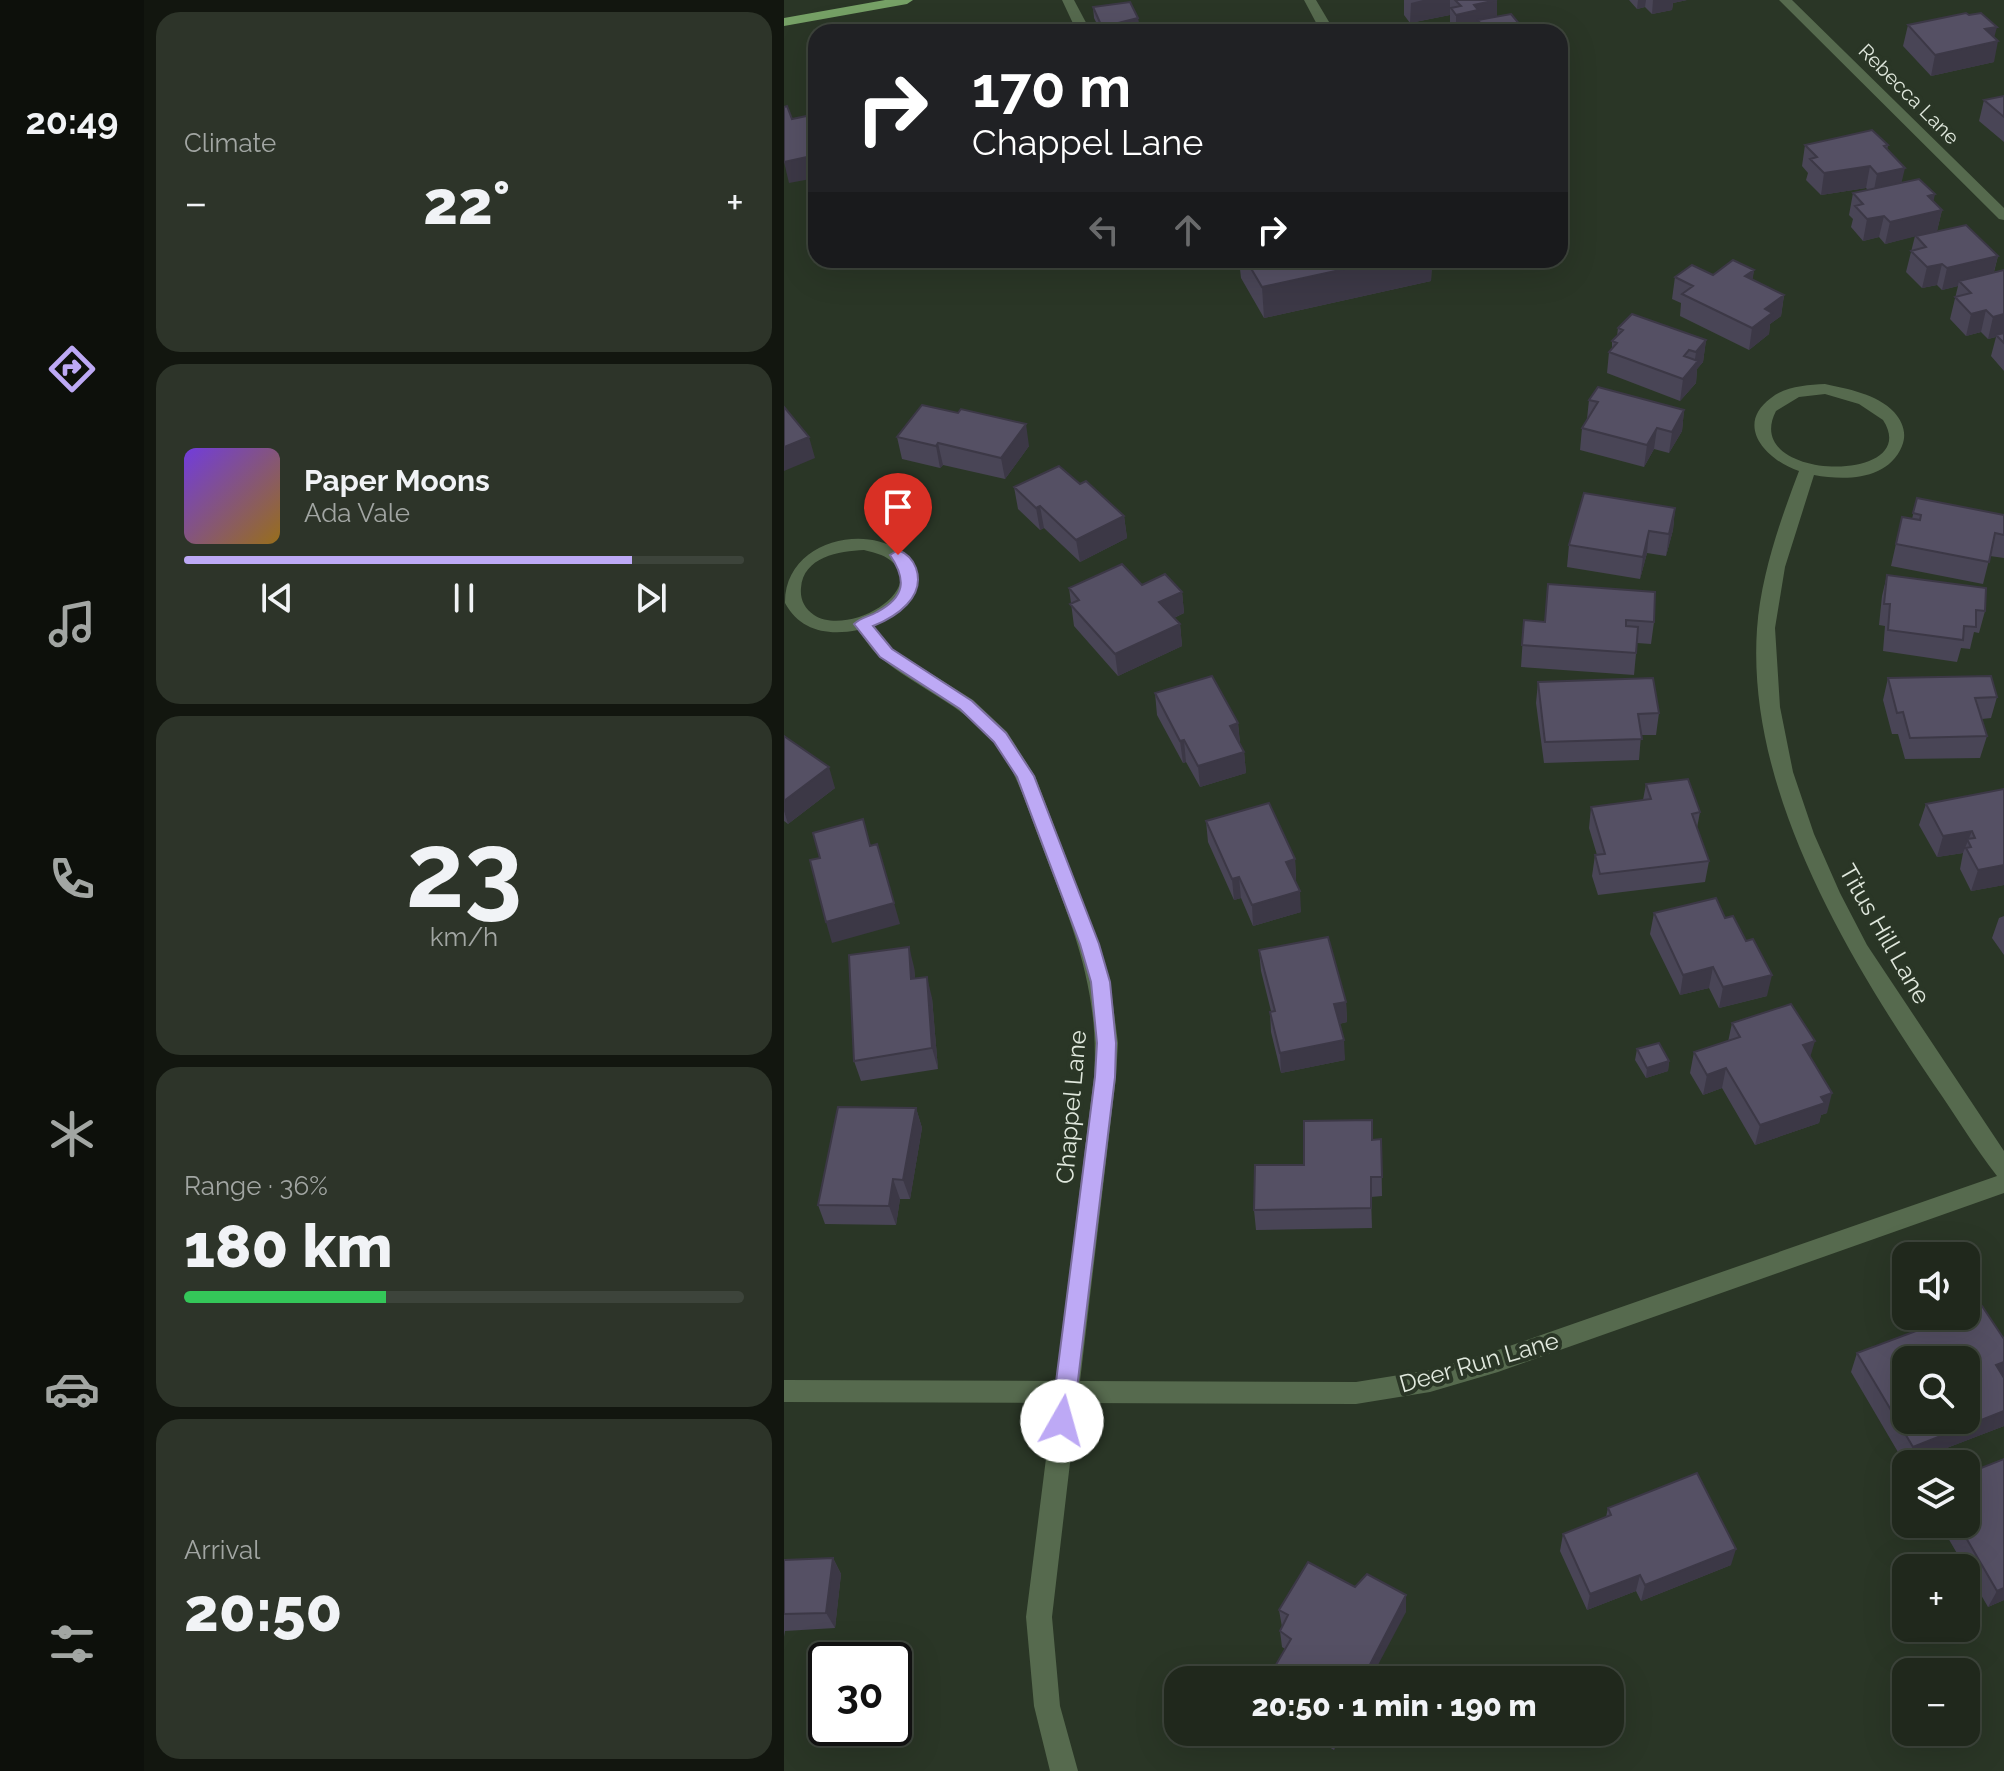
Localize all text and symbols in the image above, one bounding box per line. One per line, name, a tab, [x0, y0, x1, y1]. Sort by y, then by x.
street label: Rebecca Lane	[1854, 39, 1964, 149]
text: 170 m	[972, 54, 1131, 120]
icon: right	[840, 56, 944, 160]
text: 20:49	[25, 100, 119, 142]
text: Chappel Lane	[972, 121, 1203, 163]
text: Climate	[184, 128, 276, 158]
text: 22°	[423, 168, 510, 238]
text: −	[184, 177, 208, 228]
text: +	[726, 177, 744, 228]
icon: left	[1082, 208, 1126, 252]
icon: ahead	[1166, 208, 1210, 252]
icon: right	[1250, 208, 1294, 252]
icon: directions	[44, 341, 100, 397]
text: Paper Moons	[304, 463, 490, 498]
pin	[864, 473, 932, 555]
icon: arrive	[876, 485, 920, 529]
text: Ada Vale	[304, 498, 410, 528]
icon: previous	[255, 576, 299, 620]
icon: pause	[442, 576, 486, 620]
icon: next	[629, 576, 673, 620]
icon: music	[44, 596, 100, 652]
text: 23	[406, 809, 522, 931]
icon: phone	[44, 851, 100, 907]
street label: Titus Hill Lane	[1833, 859, 1937, 1009]
text: km/h	[430, 922, 498, 952]
street label: Chappel Lane	[1050, 1029, 1092, 1185]
icon: climate	[44, 1106, 100, 1162]
text: Range · 36%	[184, 1171, 328, 1201]
text: 180 km	[184, 1211, 393, 1281]
map controls	[1892, 1242, 1980, 1746]
button: sound	[1892, 1242, 1980, 1330]
street label: Deer Run Lane	[1396, 1325, 1562, 1399]
button: search	[1892, 1346, 1980, 1434]
icon: car	[44, 1361, 100, 1417]
position arrow	[1020, 1379, 1104, 1463]
button: layers	[1892, 1450, 1980, 1538]
text: Arrival	[184, 1535, 260, 1565]
button: +	[1892, 1554, 1980, 1642]
text: 20:50	[184, 1575, 342, 1645]
icon: filters	[44, 1616, 100, 1672]
speed limit sign: 30	[808, 1642, 912, 1746]
button: −	[1892, 1658, 1980, 1746]
text: 20:50 · 1 min · 190 m	[1251, 1688, 1537, 1723]

